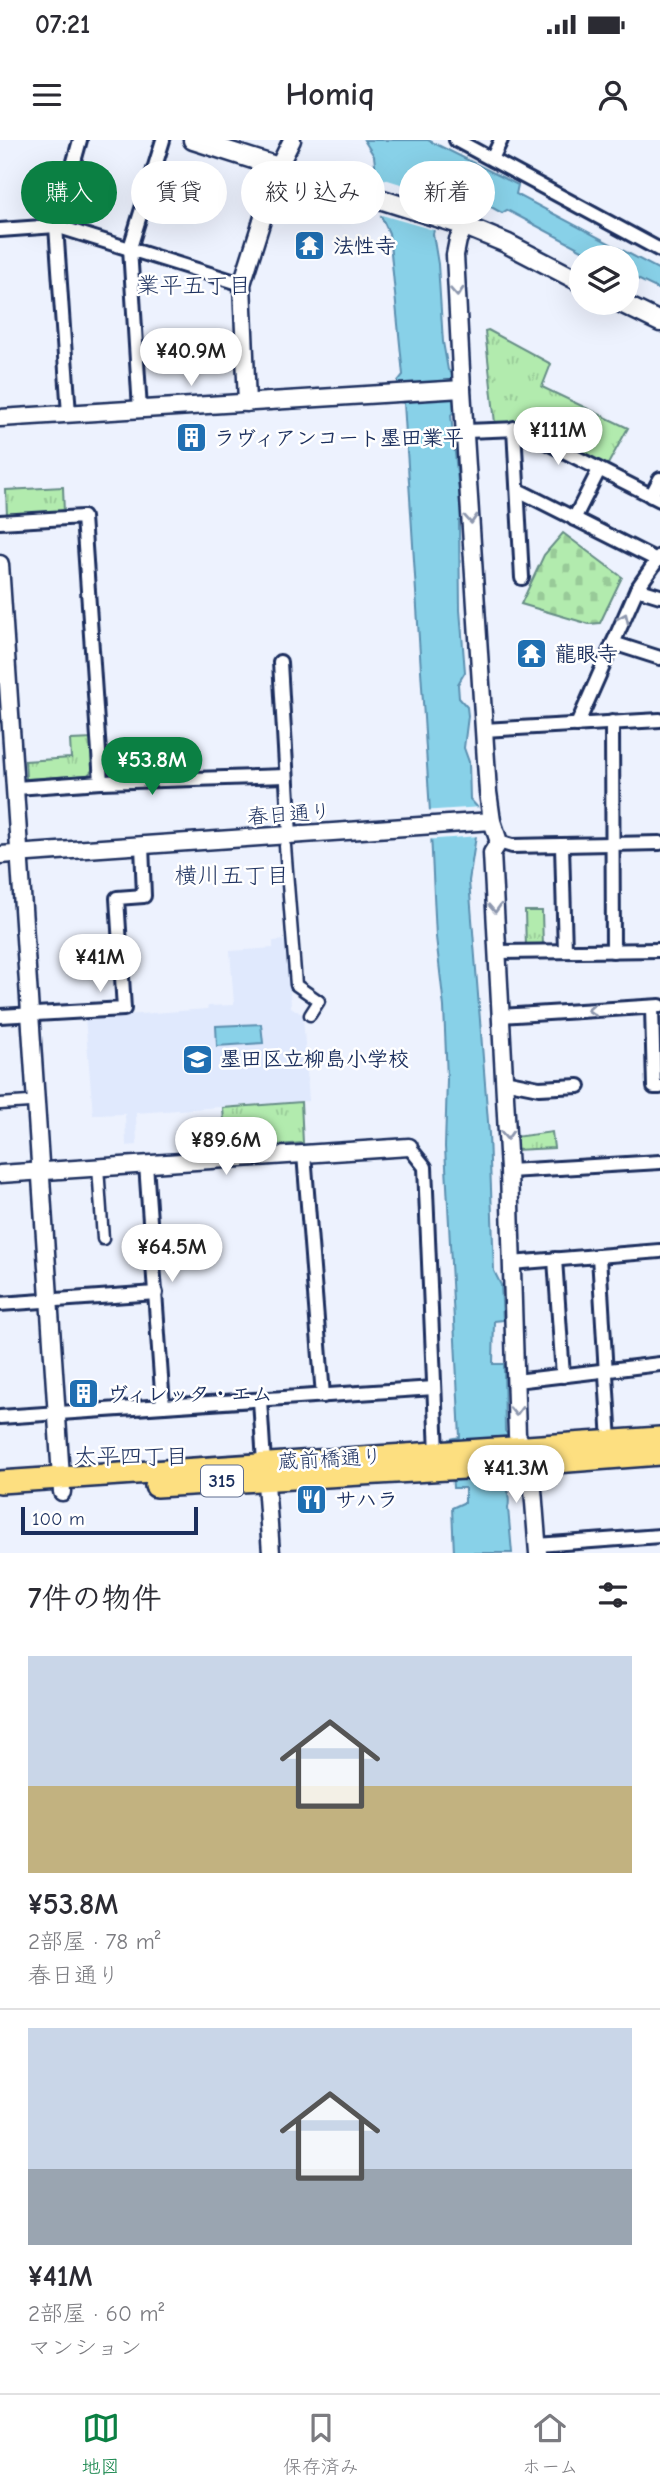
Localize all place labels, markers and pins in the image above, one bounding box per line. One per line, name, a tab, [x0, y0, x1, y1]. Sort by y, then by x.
temple icon: 法性寺	[293, 229, 327, 263]
place label: 法性寺	[333, 234, 396, 258]
pin: ¥40.9M	[134, 328, 248, 388]
pin: ¥111M	[509, 408, 607, 467]
building icon: ラヴィアンコート墨田業平	[174, 421, 208, 455]
place label: ラヴィアンコート墨田業平	[214, 426, 464, 450]
temple icon: 龍眼寺	[515, 637, 549, 671]
place label: 龍眼寺	[555, 642, 618, 666]
pin: ¥53.8M	[95, 738, 209, 797]
pin: ¥41M	[59, 934, 141, 994]
school or university icon: 墨田区立柳島小学校	[180, 1042, 214, 1076]
place label: 墨田区立柳島小学校	[220, 1047, 409, 1071]
pin: ¥89.6M	[169, 1118, 283, 1177]
pin: ¥64.5M	[115, 1224, 229, 1284]
building icon: ヴィレッタ・エム	[67, 1377, 101, 1411]
place label: ヴィレッタ・エム	[107, 1382, 273, 1406]
pin: ¥41.3M	[459, 1446, 573, 1505]
restaurant icon: サハラ	[295, 1483, 329, 1517]
place label: サハラ	[335, 1488, 398, 1512]

